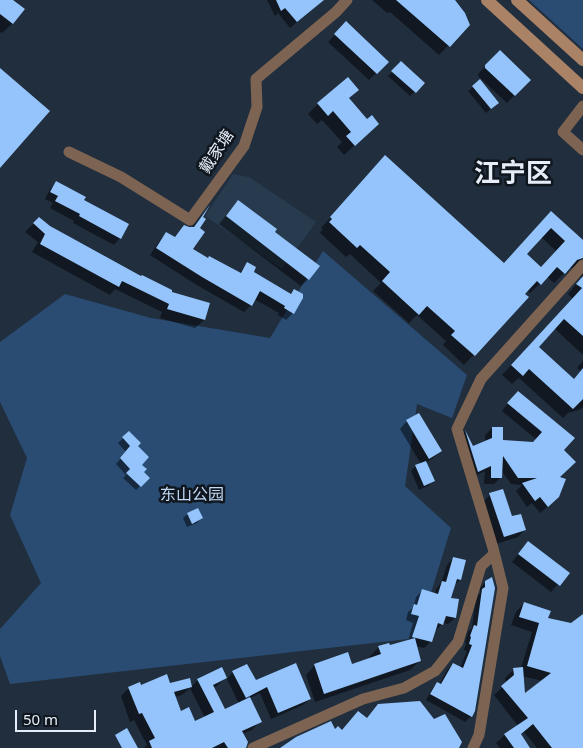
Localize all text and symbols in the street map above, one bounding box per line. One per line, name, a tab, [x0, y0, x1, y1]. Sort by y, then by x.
street label: 戴家塘	[196, 127, 238, 177]
district label: 江宁区	[474, 159, 552, 191]
park label: 东山公园	[160, 485, 224, 505]
scale bar	[18, 700, 99, 732]
text: 50 m	[23, 709, 58, 729]

